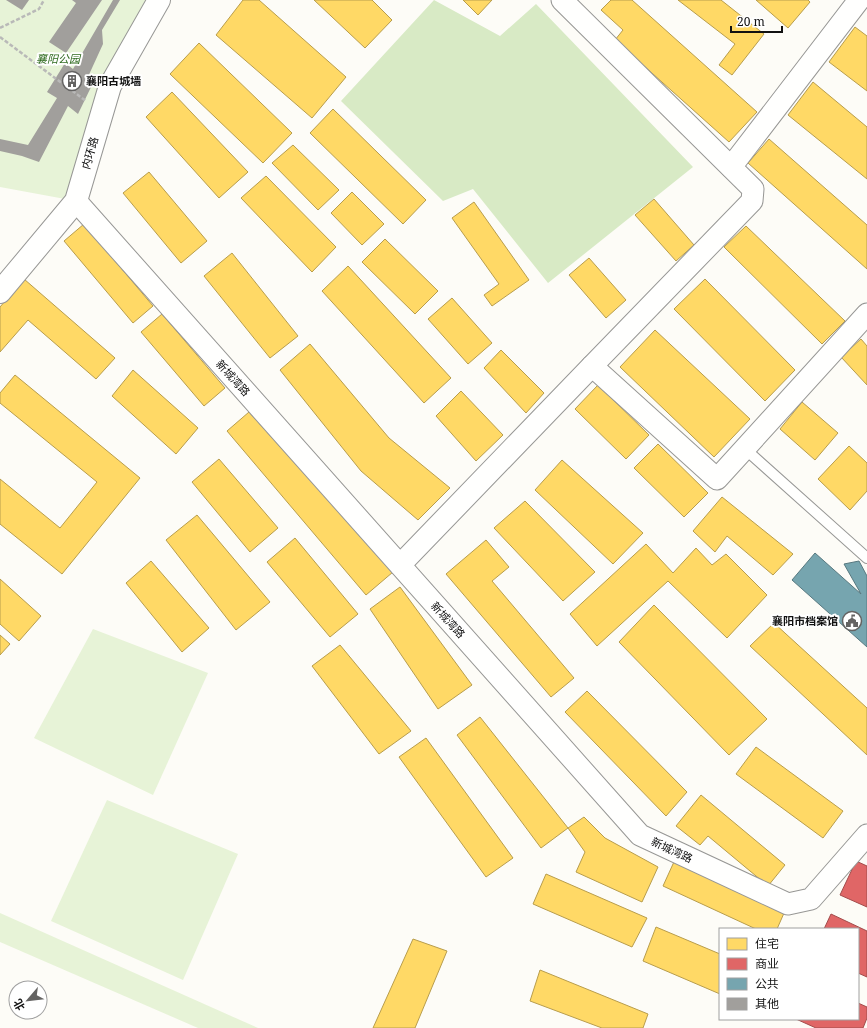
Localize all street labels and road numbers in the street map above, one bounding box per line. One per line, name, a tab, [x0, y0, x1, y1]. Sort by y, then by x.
street label: 内环路	[78, 135, 101, 171]
street label: 新城湾路	[213, 356, 254, 399]
street label: 新城湾路	[428, 598, 469, 641]
street label: 新城湾路	[649, 833, 695, 866]

